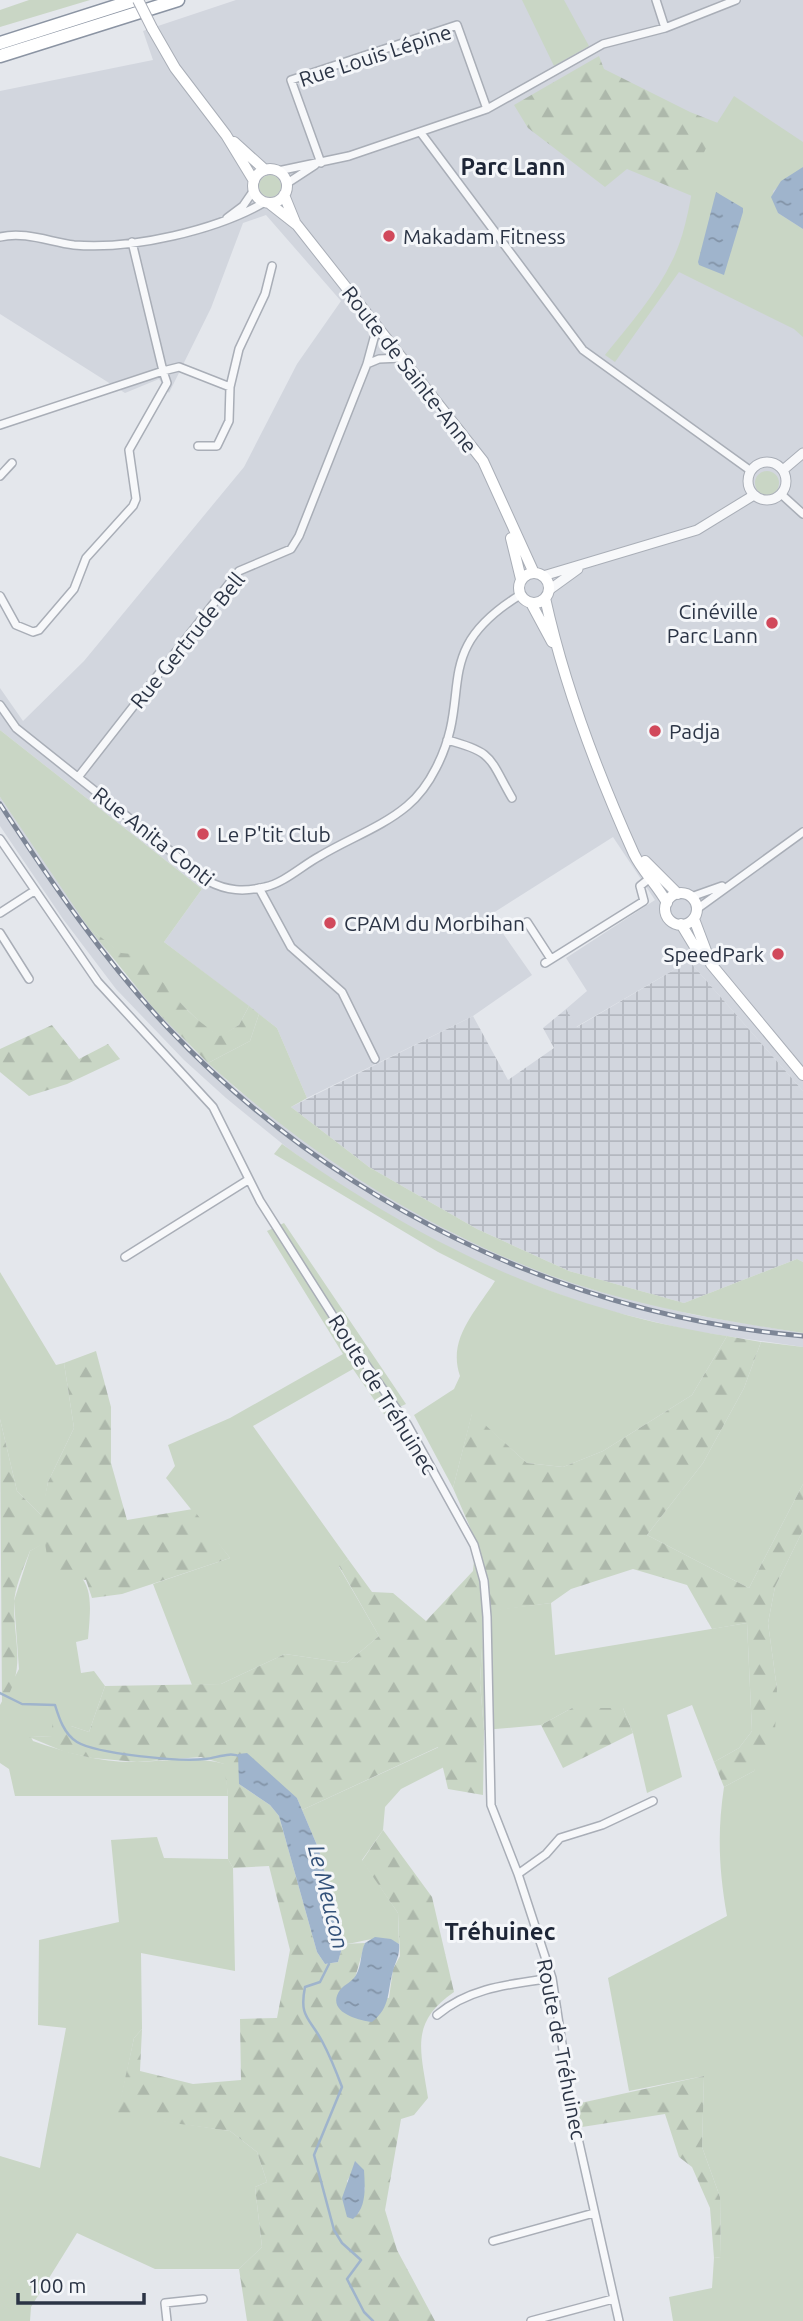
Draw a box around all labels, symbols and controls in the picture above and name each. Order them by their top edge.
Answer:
street label: Rue Louis Lépine [296,19,454,91]
district label: Parc Lann [461,154,565,179]
place label: Makadam Fitness [403,224,566,248]
marker: Makadam Fitness [381,228,397,244]
street label: Route de Sainte-Anne [338,281,482,457]
street label: Rue Gertrude Bell [125,567,249,713]
place label: Cinéville Parc Lann [667,599,758,647]
marker: Cinéville Parc Lann [764,615,780,631]
place label: Padja [669,719,720,743]
marker: Padja [647,723,663,739]
street label: Rue Anita Conti [89,781,219,891]
place label: Le P'tit Club [217,822,331,846]
marker: Le P'tit Club [195,826,211,842]
place label: CPAM du Morbihan [344,911,525,935]
marker: CPAM du Morbihan [322,915,338,931]
place label: SpeedPark [664,942,764,966]
marker: SpeedPark [770,946,786,962]
street label: Route de Tréhuinec [324,1310,442,1478]
water label: Le Meucon [304,1842,354,1952]
district label: Tréhuinec [445,1918,556,1945]
street label: Route de Tréhuinec [533,1957,591,2142]
scale bar [18,2262,144,2306]
text: 100 m [28,2273,86,2297]

